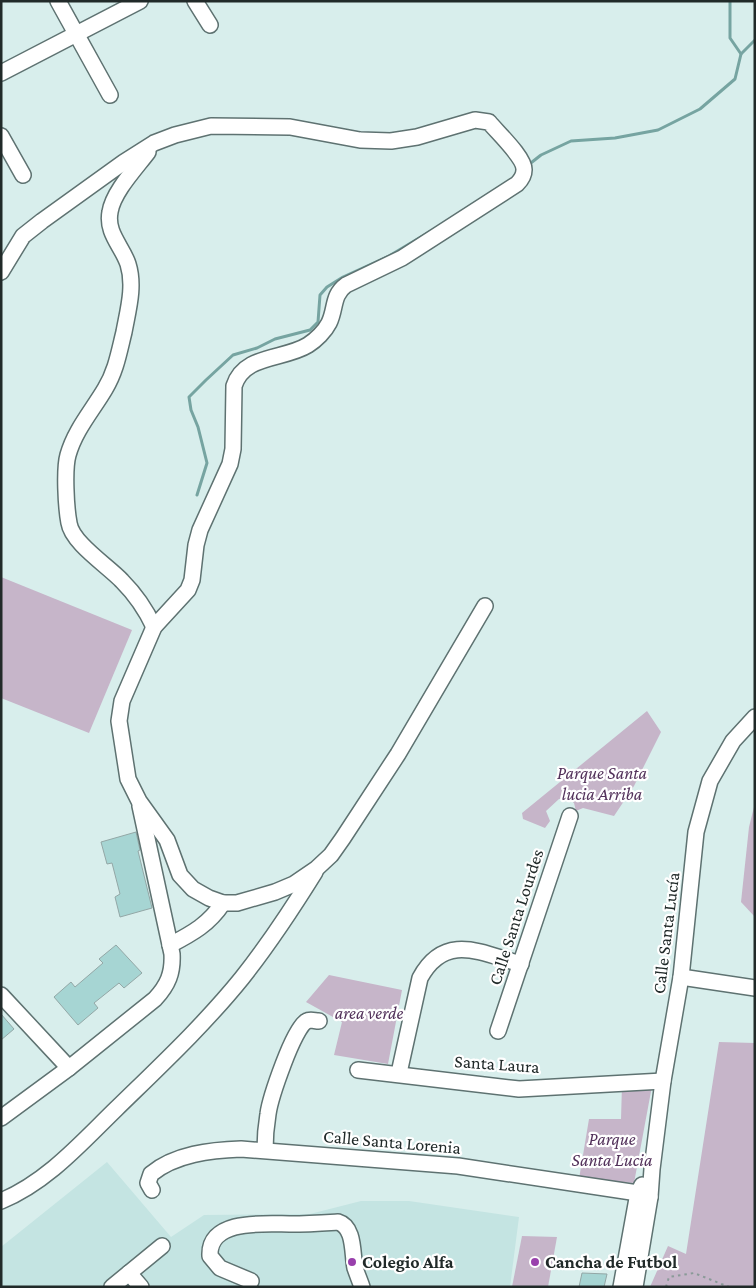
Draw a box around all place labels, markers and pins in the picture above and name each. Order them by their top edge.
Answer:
place label: Colegio Alfa [362,1252,454,1272]
place label: Cancha de Futbol [545,1252,677,1272]
marker: Colegio Alfa [346,1256,358,1268]
marker: Cancha de Futbol [529,1256,541,1268]

